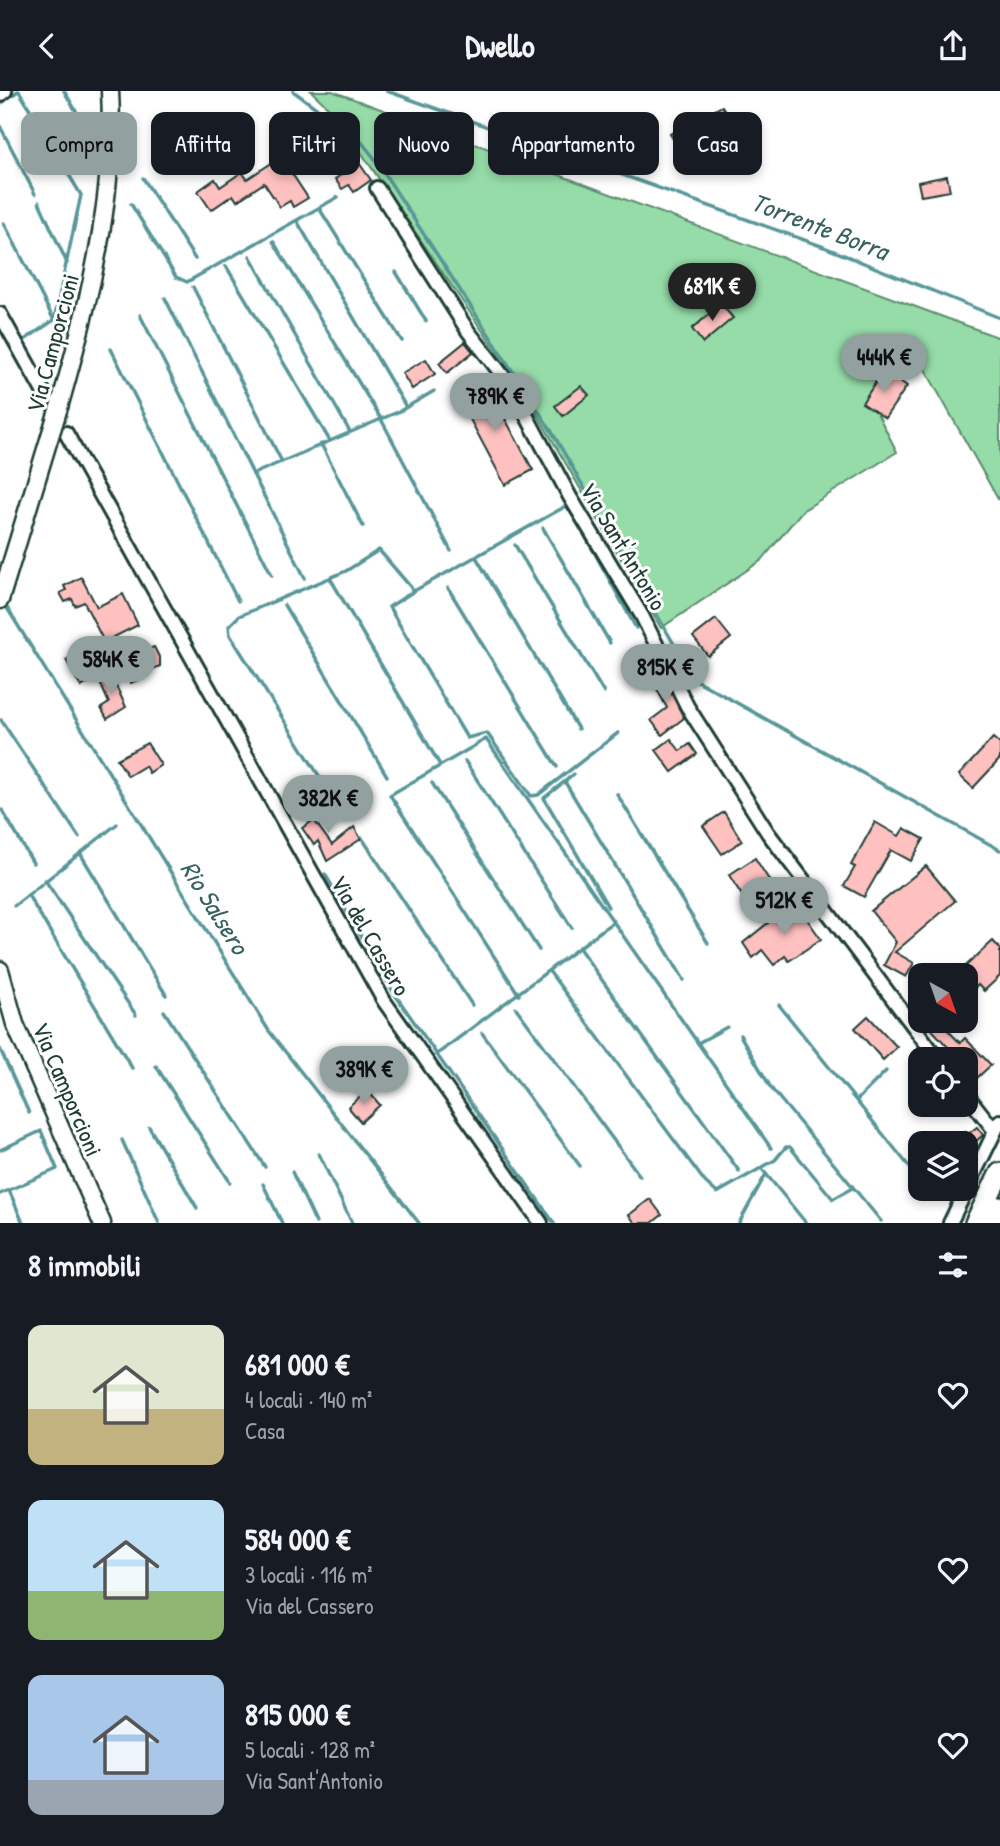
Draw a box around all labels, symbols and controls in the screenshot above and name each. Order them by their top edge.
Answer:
text: Dwello [465,24,535,67]
icon: back [28,27,66,65]
icon: share [934,27,972,65]
chip: Compra [21,112,137,175]
chip: Affitta [151,112,255,175]
chip: Filtri [269,112,360,175]
chip: Nuovo [374,112,474,175]
chip: Appartamento [488,112,659,175]
chip: Casa [673,112,762,175]
water label: Torrente Borra [747,184,896,269]
pin: 681K € [655,264,769,323]
street label: Via Camporcioni [18,270,86,416]
text: 681K € [684,270,740,301]
pin: 444K € [827,335,941,394]
text: 444K € [857,341,911,372]
pin: 789K € [438,373,552,433]
text: 789K € [466,380,524,411]
street label: Via Sant'Antonio [573,476,675,616]
pin: 584K € [54,637,168,696]
text: 584K € [83,643,139,674]
pin: 815K € [608,645,722,704]
text: 815K € [637,651,693,682]
pin: 382K € [271,775,385,835]
text: 382K € [298,782,358,813]
water label: Rio Salsero [173,854,259,962]
street label: Via del Cassero [324,869,419,1001]
pin: 512K € [727,877,841,937]
text: 512K € [755,884,813,915]
north arrow [908,963,978,1033]
map controls [908,963,978,1201]
street label: Via Camporcioni [25,1017,111,1161]
pin: 389K € [307,1047,421,1106]
button: locate [908,1047,978,1117]
text: 389K € [335,1053,393,1084]
button: layers [908,1131,978,1201]
text: 8 immobili [28,1245,141,1285]
icon: filters [934,1246,972,1284]
text: 681 000 € [245,1344,349,1384]
icon: home [84,1353,168,1437]
icon: heart [934,1376,972,1414]
text: 4 locali · 140 m² [245,1384,372,1415]
text: Casa [245,1415,285,1446]
text: 584 000 € [245,1519,350,1559]
icon: home [84,1528,168,1612]
icon: heart [934,1551,972,1589]
text: 3 locali · 116 m² [245,1559,372,1590]
text: Via del Cassero [245,1590,374,1621]
text: 815 000 € [245,1694,350,1734]
icon: home [84,1703,168,1787]
icon: heart [934,1726,972,1764]
text: 5 locali · 128 m² [245,1734,375,1765]
text: Via Sant'Antonio [245,1765,383,1796]

